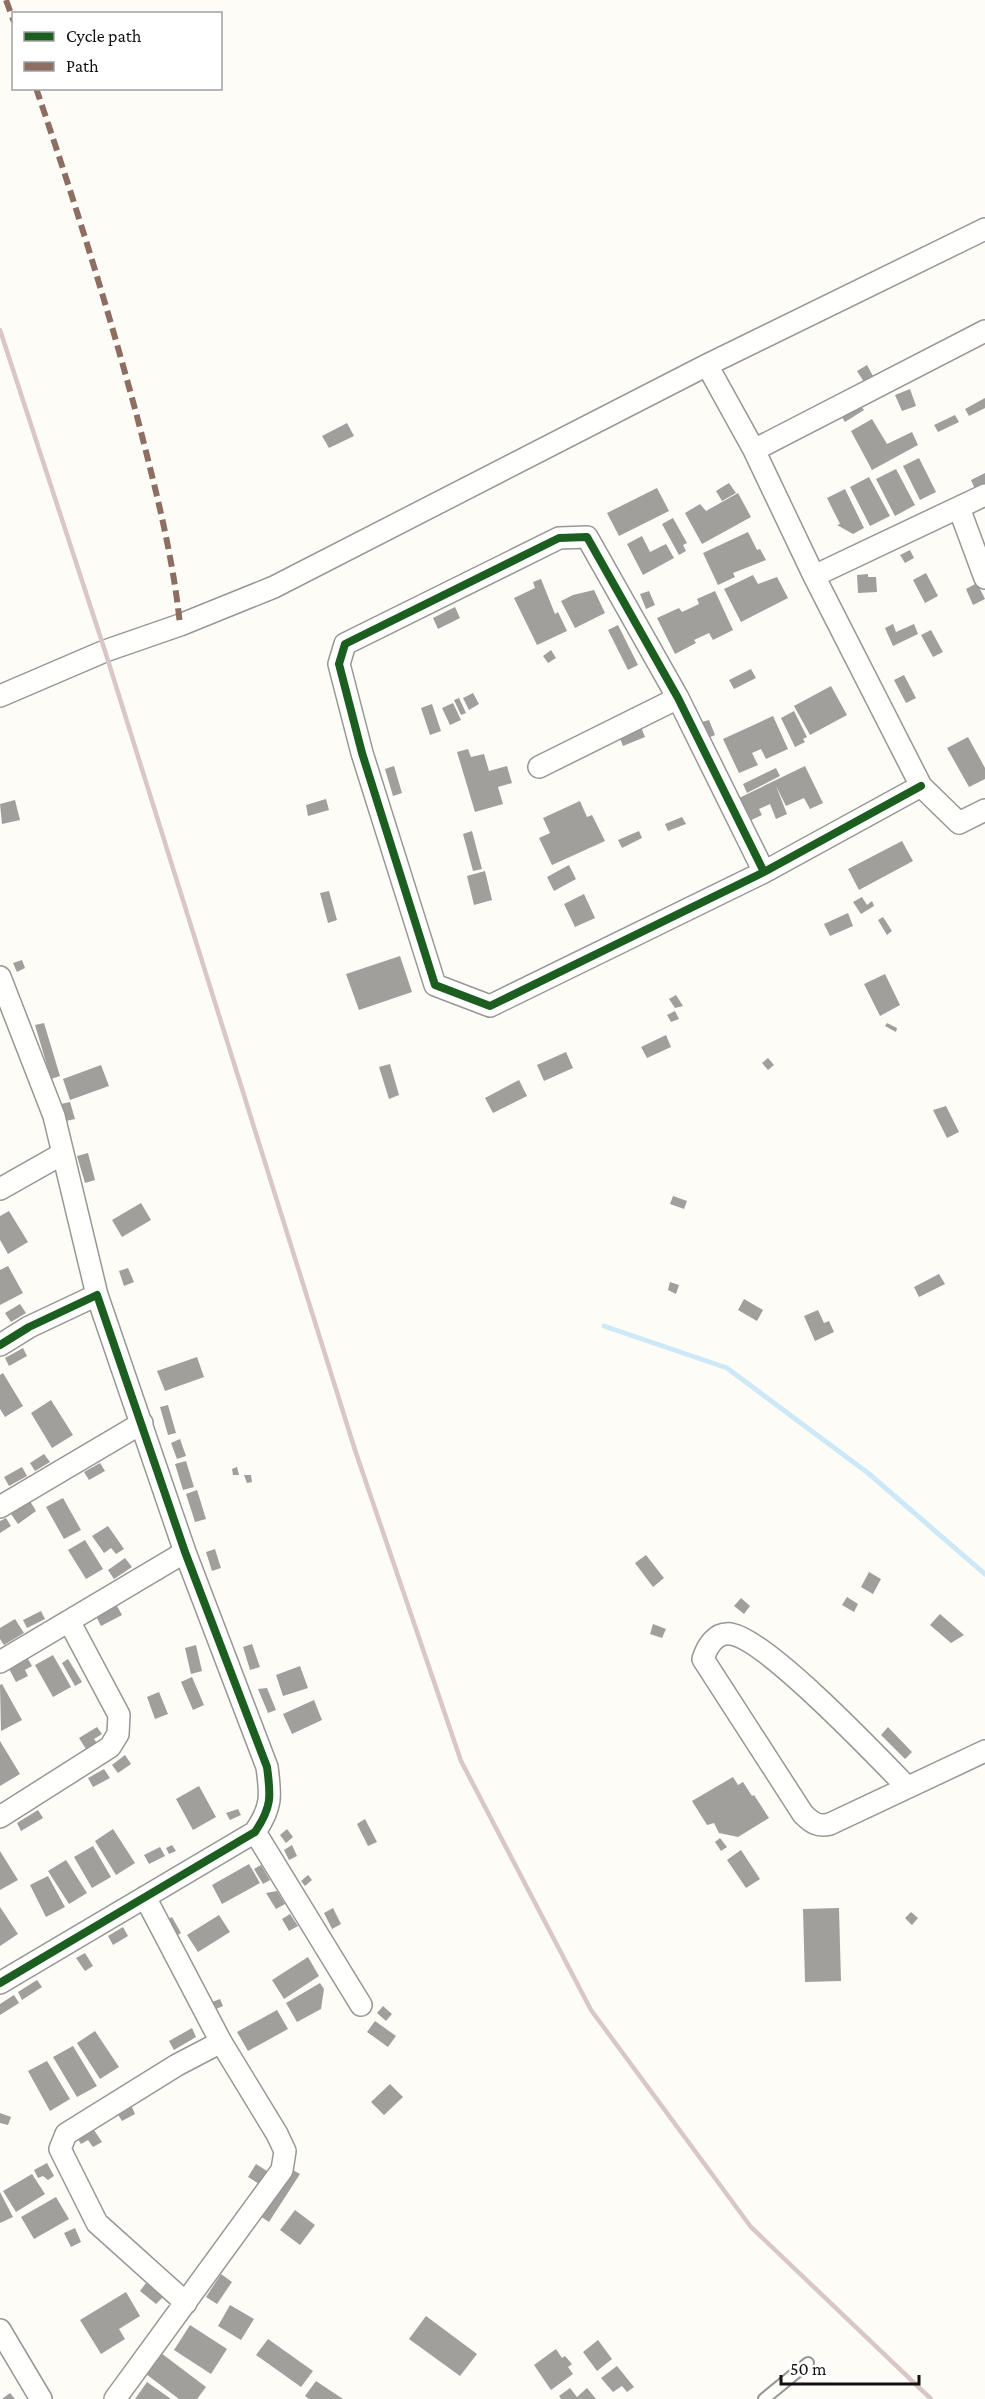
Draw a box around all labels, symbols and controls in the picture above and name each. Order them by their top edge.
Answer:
legend [12,12,222,90]
text: Cycle path [66,26,142,46]
text: Path [66,56,99,76]
scale bar [781,2348,919,2386]
text: 50 m [790,2359,827,2379]

